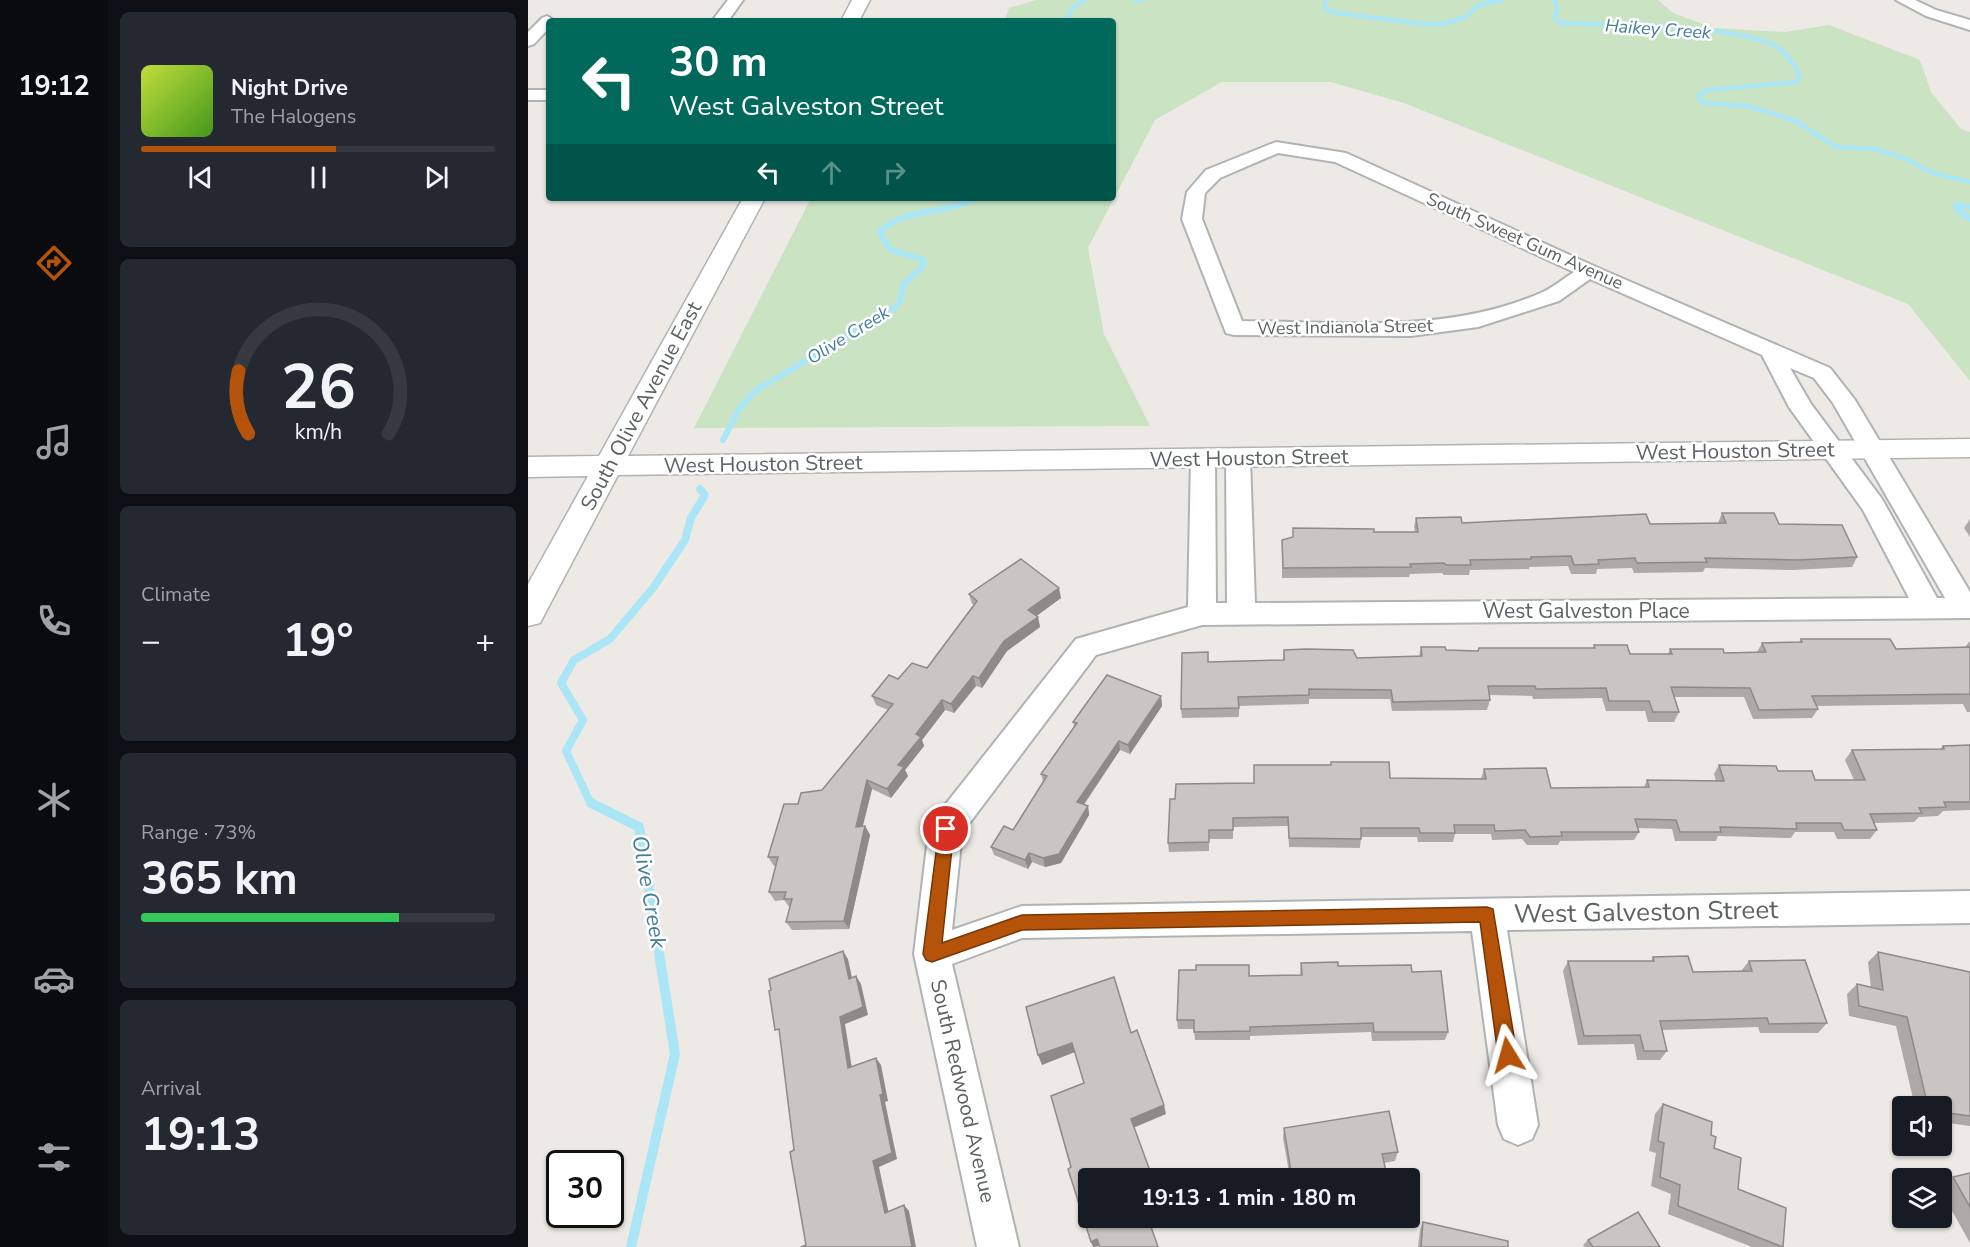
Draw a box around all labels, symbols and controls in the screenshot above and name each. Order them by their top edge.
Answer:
water label: Haikey Creek [1604,13,1713,45]
text: 30 m [669,34,768,91]
icon: left [570,42,648,120]
text: 19:12 [18,68,90,105]
text: Night Drive [231,73,348,103]
text: West Galveston Street [669,88,944,125]
text: The Halogens [231,103,356,130]
icon: left [752,156,785,189]
icon: ahead [815,156,848,189]
icon: right [878,156,911,189]
icon: previous [184,161,217,194]
icon: pause [302,161,335,194]
icon: next [420,161,453,194]
street label: South Sweet Gum Avenue [1423,187,1627,295]
icon: directions [33,242,75,284]
street label: South Olive Avenue East [574,296,708,515]
water label: Olive Creek [802,300,895,370]
street label: West Indianola Street [1257,313,1434,341]
text: 26 [281,345,355,430]
text: km/h [294,417,342,447]
icon: music [33,421,75,463]
street label: West Houston Street [1635,435,1835,467]
street label: West Houston Street [1149,442,1349,474]
street label: West Houston Street [663,448,863,480]
text: Climate [141,581,210,608]
street label: West Galveston Place [1482,597,1690,625]
icon: phone [33,600,75,642]
text: 19° [282,611,354,672]
text: − [141,619,161,664]
text: + [475,619,495,664]
icon: climate [33,779,75,821]
pin [920,803,971,854]
icon: arrive [929,812,962,845]
text: Range · 73% [141,819,256,846]
water label: Olive Creek [624,833,674,952]
text: 365 km [141,849,298,910]
street label: West Galveston Street [1514,892,1779,932]
icon: car [33,958,75,1000]
street label: South Redwood Avenue [924,977,1002,1205]
position arrow [1476,1023,1540,1087]
text: Arrival [141,1075,201,1102]
map controls [1892,1096,1952,1228]
button: sound [1892,1096,1952,1156]
text: 19:13 [141,1105,260,1166]
icon: filters [33,1136,75,1178]
speed limit sign: 30 [546,1150,624,1228]
button: layers [1892,1168,1952,1228]
text: 19:13 · 1 min · 180 m [1142,1183,1356,1213]

